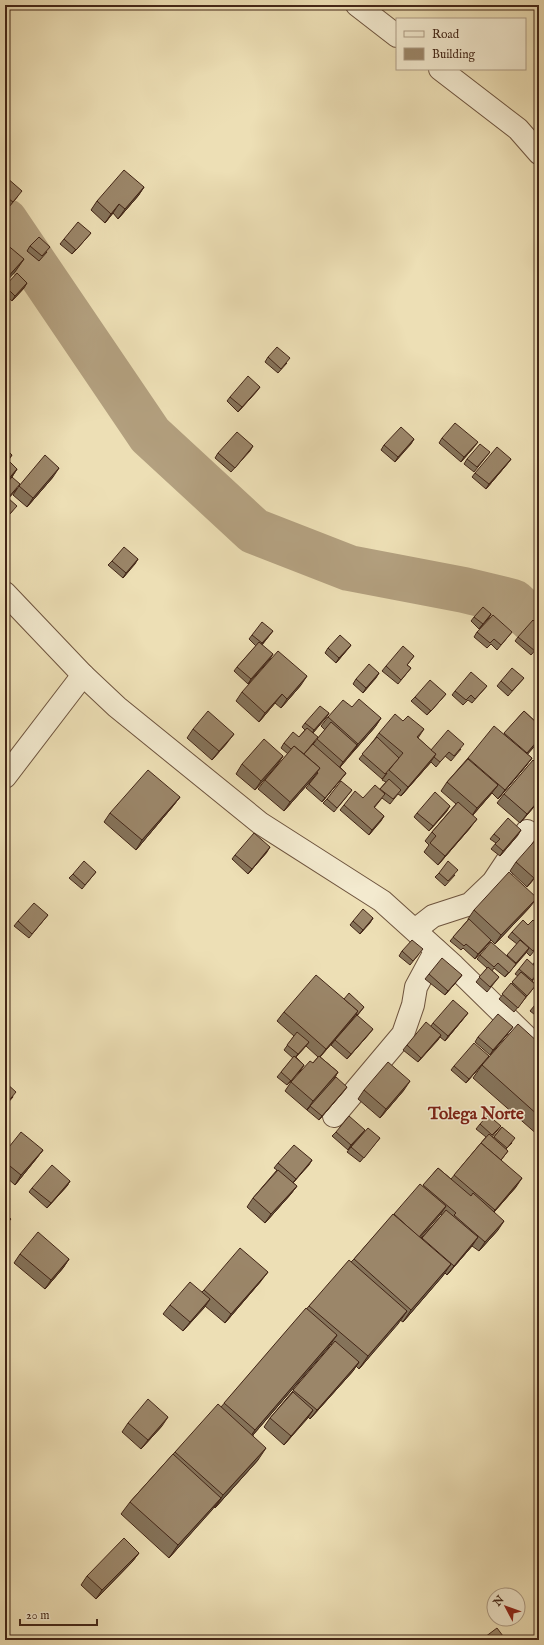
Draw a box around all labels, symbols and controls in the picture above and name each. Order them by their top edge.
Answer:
legend [396,18,526,70]
text: Road [432,27,460,42]
text: Building [432,47,476,62]
district label: Tolega Norte [427,1104,524,1125]
north arrow [486,1587,526,1627]
text: N [490,1593,508,1610]
scale bar [20,1601,97,1627]
text: 20 m [26,1608,49,1623]

